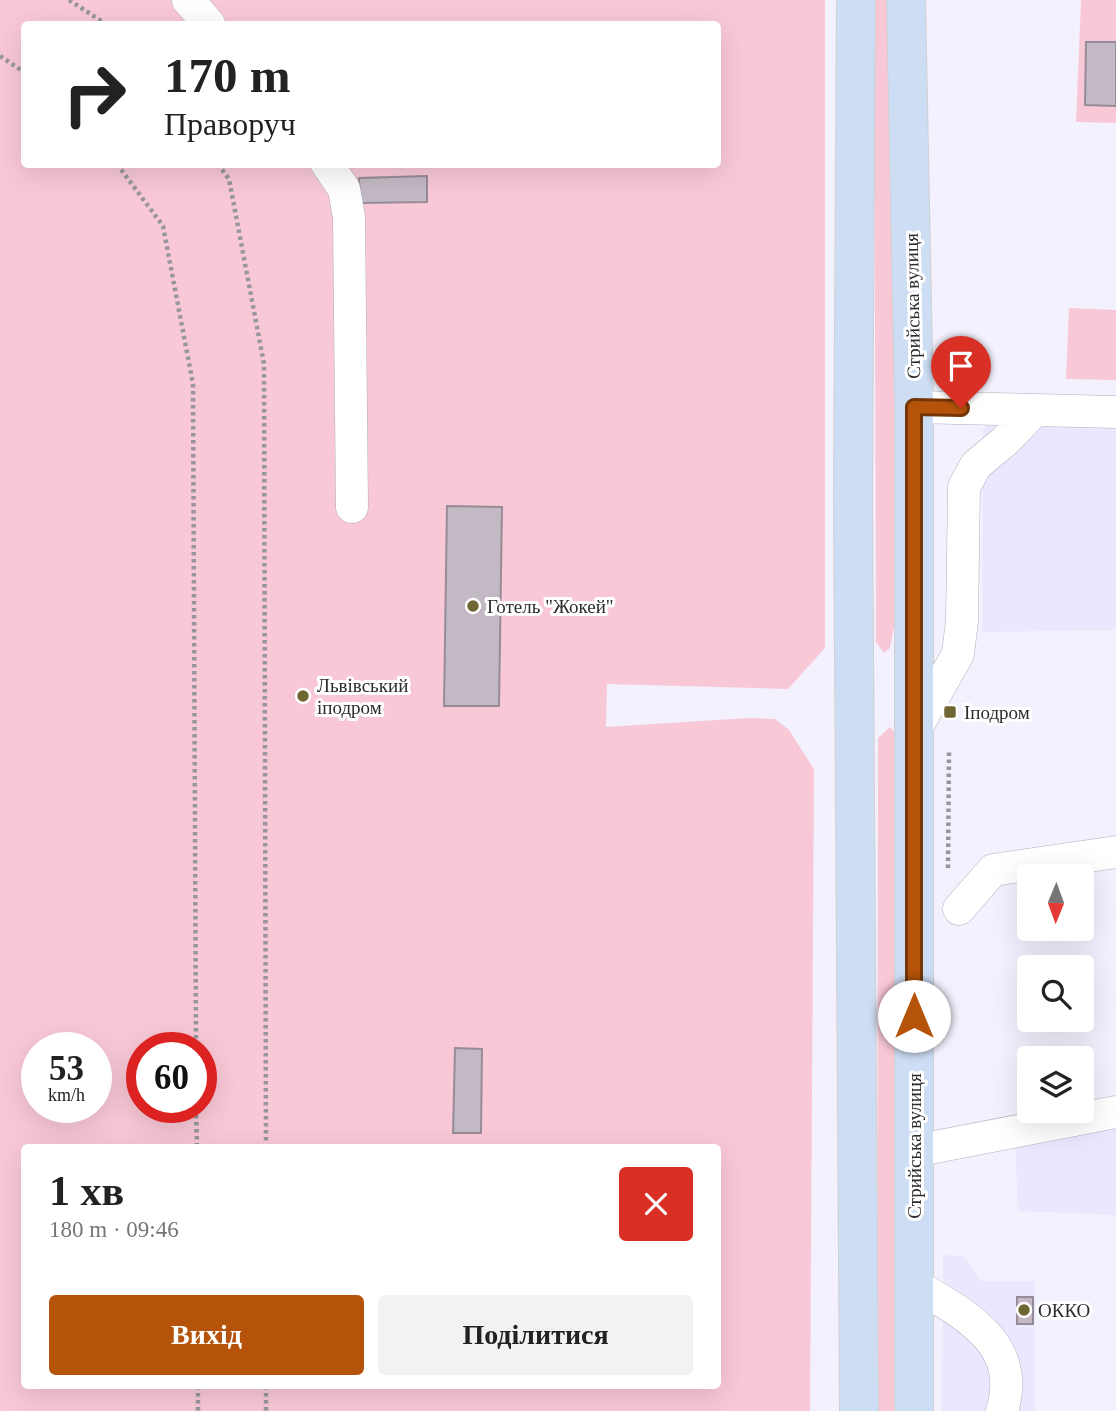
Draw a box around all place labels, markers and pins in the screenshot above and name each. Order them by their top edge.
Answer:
pin [931,336,991,408]
place label: Готель "Жокей" [487,596,614,617]
marker: Готель "Жокей" [465,598,481,614]
place label: Львівський іподром [317,675,408,718]
marker: Львівський іподром [295,688,311,704]
place label: Іподром [964,702,1030,723]
marker: Іподром [942,704,958,720]
place label: ОККО [1038,1300,1090,1321]
marker: ОККО [1016,1302,1032,1318]

